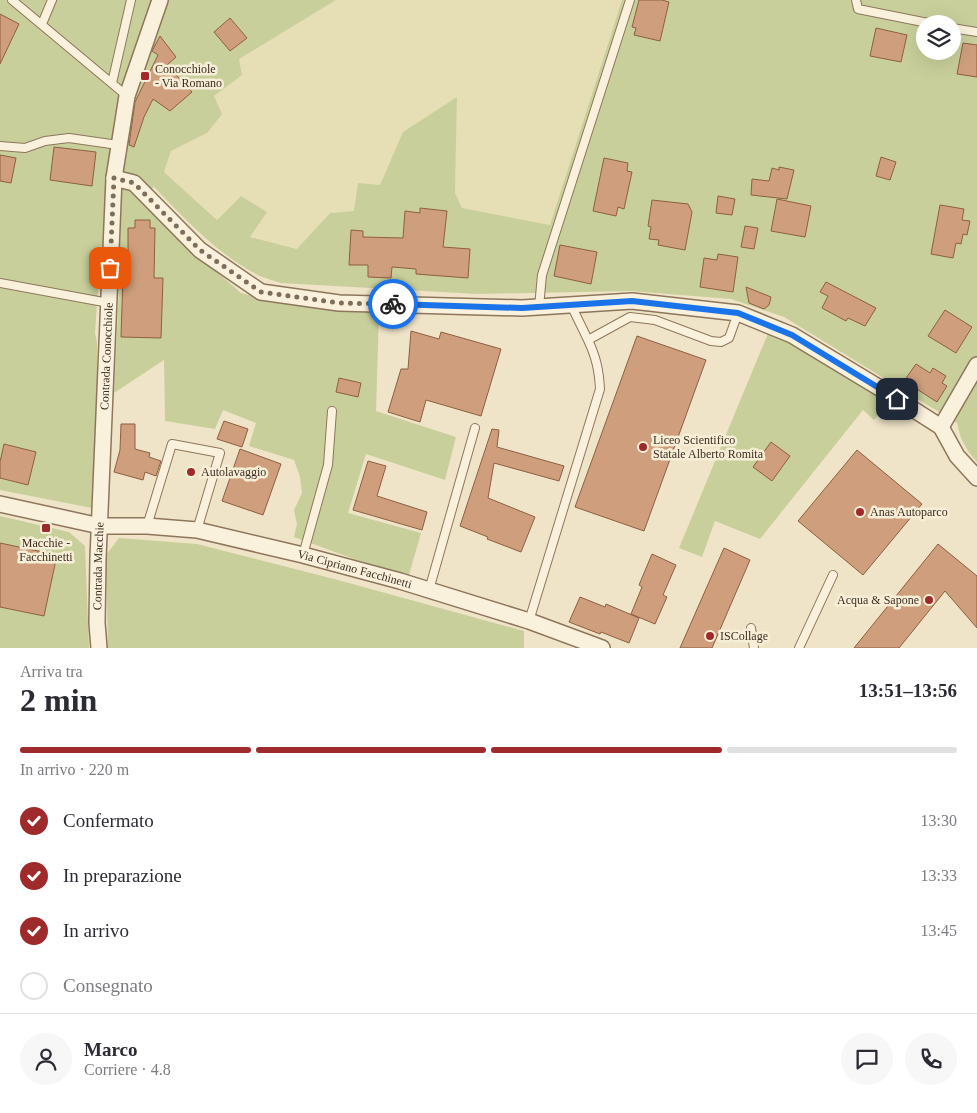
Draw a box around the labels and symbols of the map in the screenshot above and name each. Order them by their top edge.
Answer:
place label: Conocchiole - Via Romano [155,62,222,90]
marker: Conocchiole - Via Romano [139,70,151,82]
pin [89,247,131,289]
courier [368,279,418,329]
street label: Contrada Conocchiole [97,302,116,410]
pin [876,378,918,420]
place label: Liceo Scientifico Statale Alberto Romita [653,433,764,461]
marker: Liceo Scientifico Statale Alberto Romita [637,441,649,453]
place label: Autolavaggio [201,465,266,479]
marker: Autolavaggio [185,466,197,478]
place label: Anas Autoparco [870,505,948,519]
marker: Anas Autoparco [854,506,866,518]
marker: Macchie - Facchinetti [40,522,52,534]
street label: Contrada Macchie [90,522,107,610]
place label: Macchie - Facchinetti [19,536,73,564]
street label: Via Cipriano Facchinetti [296,547,414,591]
place label: Acqua & Sapone [837,593,919,607]
marker: Acqua & Sapone [923,594,935,606]
place label: ISCollage [720,629,768,643]
marker: ISCollage [704,630,716,642]

